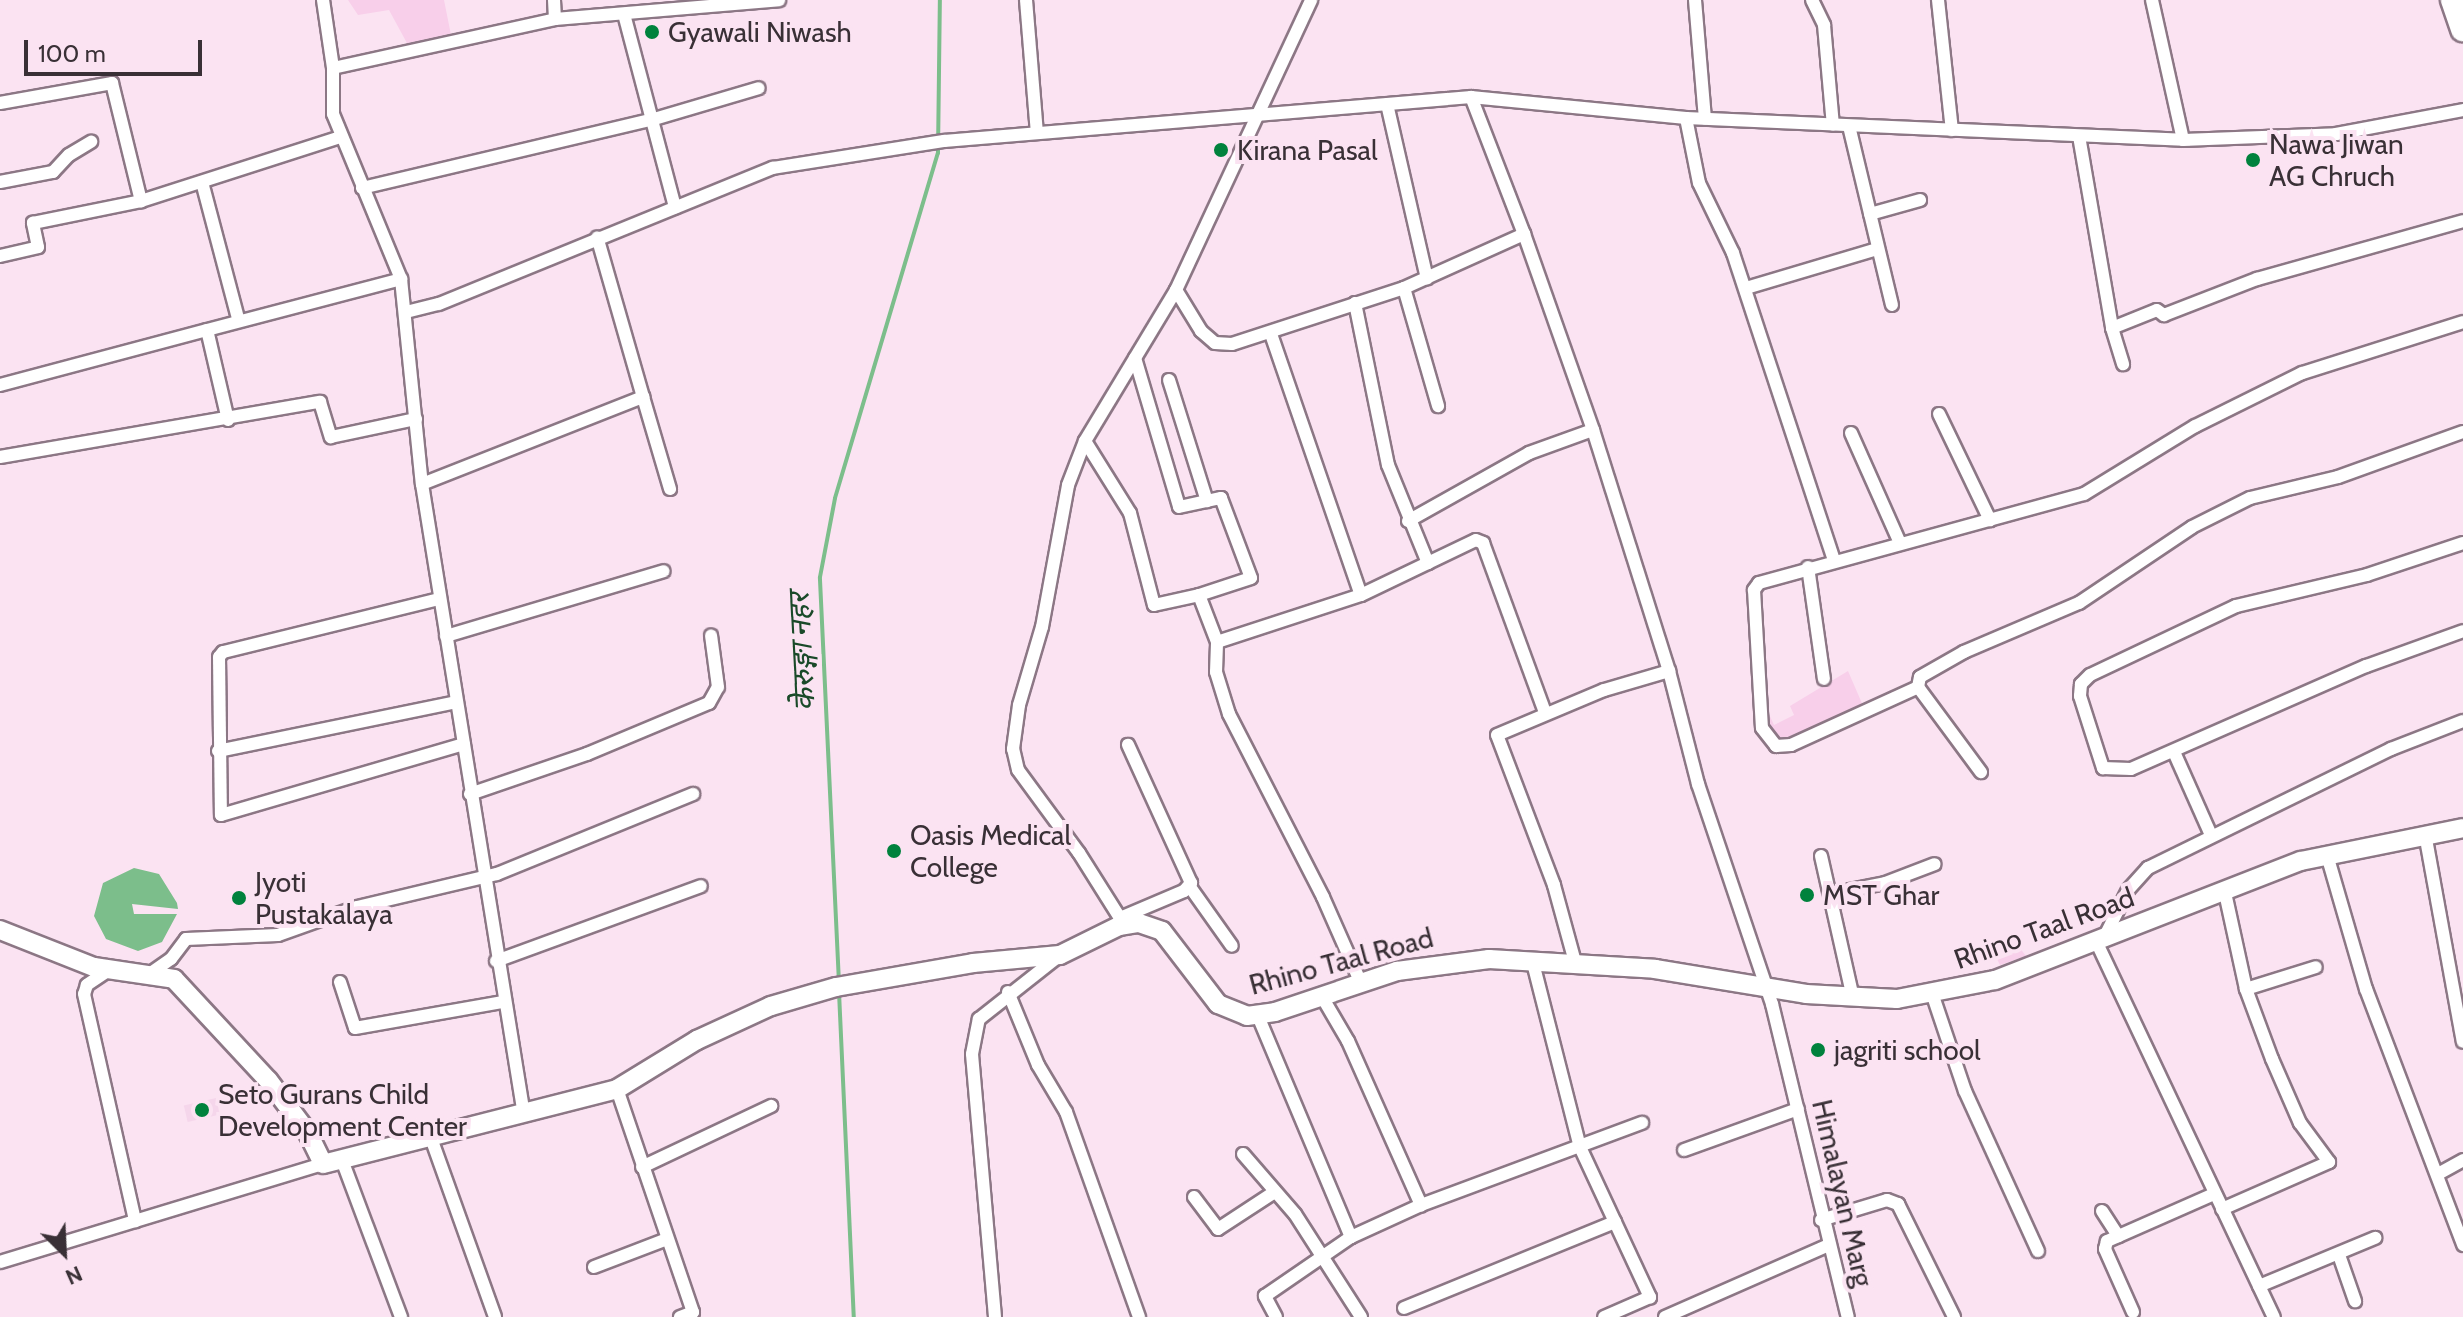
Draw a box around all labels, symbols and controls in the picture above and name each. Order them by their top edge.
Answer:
place label: Gyawali Niwash [668,15,852,49]
marker: Gyawali Niwash [643,23,661,41]
scale bar [28,24,206,74]
text: 100 m [38,39,106,68]
place label: Nawa Jiwan AG Chruch [2269,127,2404,193]
place label: Kirana Pasal [1237,133,1378,167]
marker: Kirana Pasal [1212,141,1230,159]
marker: Nawa Jiwan AG Chruch [2244,151,2262,169]
water label: केेरुङ्गा नहर [781,592,823,712]
place label: Oasis Medical College [910,818,1071,884]
marker: Oasis Medical College [885,842,903,860]
place label: Jyoti Pustakalaya [255,865,393,931]
place label: MST Ghar [1823,878,1939,912]
street label: Rhino Taal Road [1949,880,2139,976]
marker: MST Ghar [1798,886,1816,904]
marker: Jyoti Pustakalaya [230,889,248,907]
street label: Rhino Taal Road [1245,920,1437,1002]
place label: jagriti school [1834,1033,1981,1067]
marker: jagriti school [1809,1041,1827,1059]
place label: Seto Gurans Child Development Center [218,1077,467,1143]
street label: Himalayan Marg [1805,1096,1881,1290]
marker: Seto Gurans Child Development Center [193,1101,211,1119]
north arrow [24,1213,104,1293]
text: N [61,1260,87,1291]

